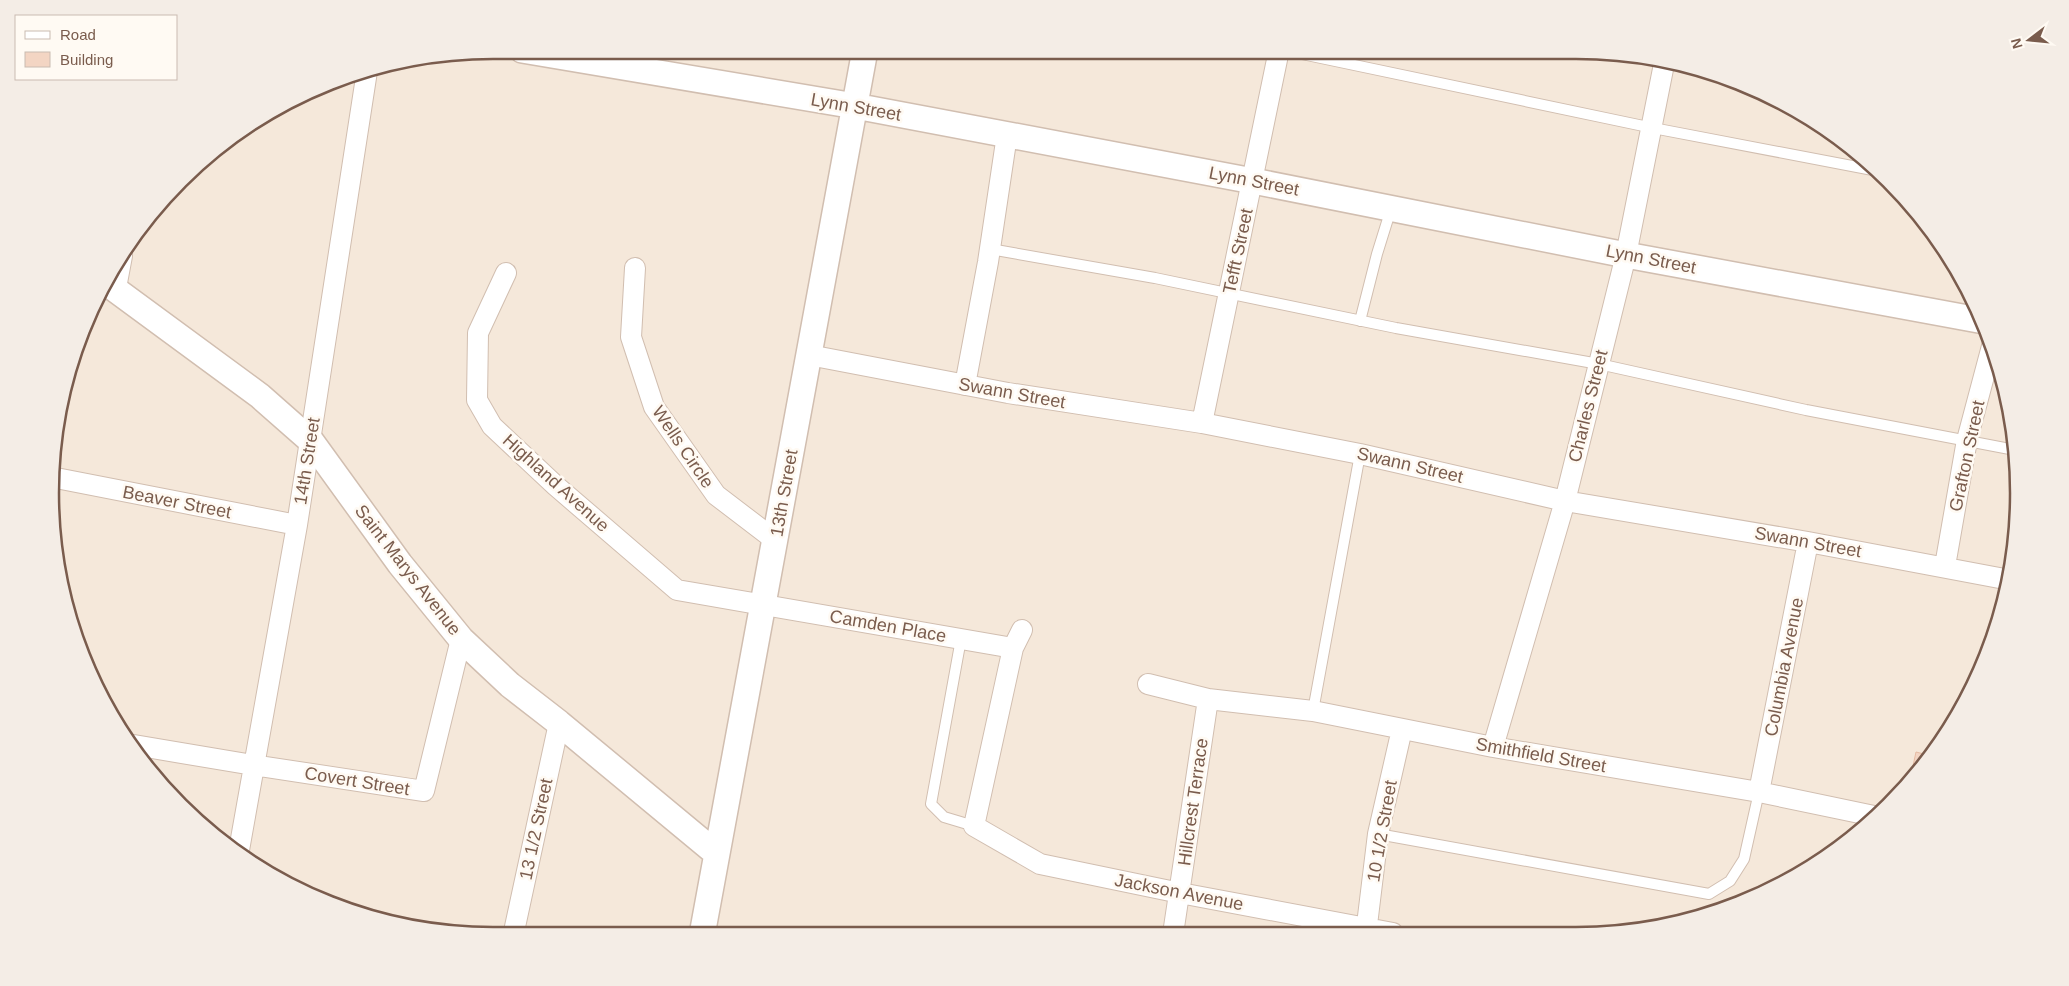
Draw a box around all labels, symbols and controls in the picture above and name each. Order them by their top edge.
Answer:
legend [15,15,178,80]
north arrow [2004,15,2054,65]
text: Road [60,26,96,43]
text: N [2007,37,2026,51]
text: Building [60,51,113,68]
street label: Lynn Street [809,89,903,125]
street label: Lynn Street [1207,162,1301,200]
street label: Tefft Street [1219,207,1257,295]
street label: Lynn Street [1604,240,1698,278]
street label: Charles Street [1564,348,1612,464]
street label: Swann Street [957,374,1067,412]
street label: Grafton Street [1945,399,1989,513]
street label: Wells Circle [648,402,718,492]
street label: 14th Street [290,416,324,506]
street label: Highland Avenue [499,430,613,536]
street label: Swann Street [1355,443,1465,487]
street label: 13th Street [767,448,801,538]
street label: Beaver Street [121,482,233,522]
street label: Saint Marys Avenue [351,501,465,639]
street label: Swann Street [1753,523,1863,561]
street label: Columbia Avenue [1761,596,1807,738]
street label: Camden Place [828,606,948,646]
street label: Smithfield Street [1474,734,1608,776]
street label: Hillcrest Terrace [1174,737,1212,867]
street label: Covert Street [303,763,411,799]
street label: 13 1/2 Street [516,777,556,881]
street label: 10 1/2 Street [1363,779,1401,883]
street label: Jackson Avenue [1113,870,1245,914]

